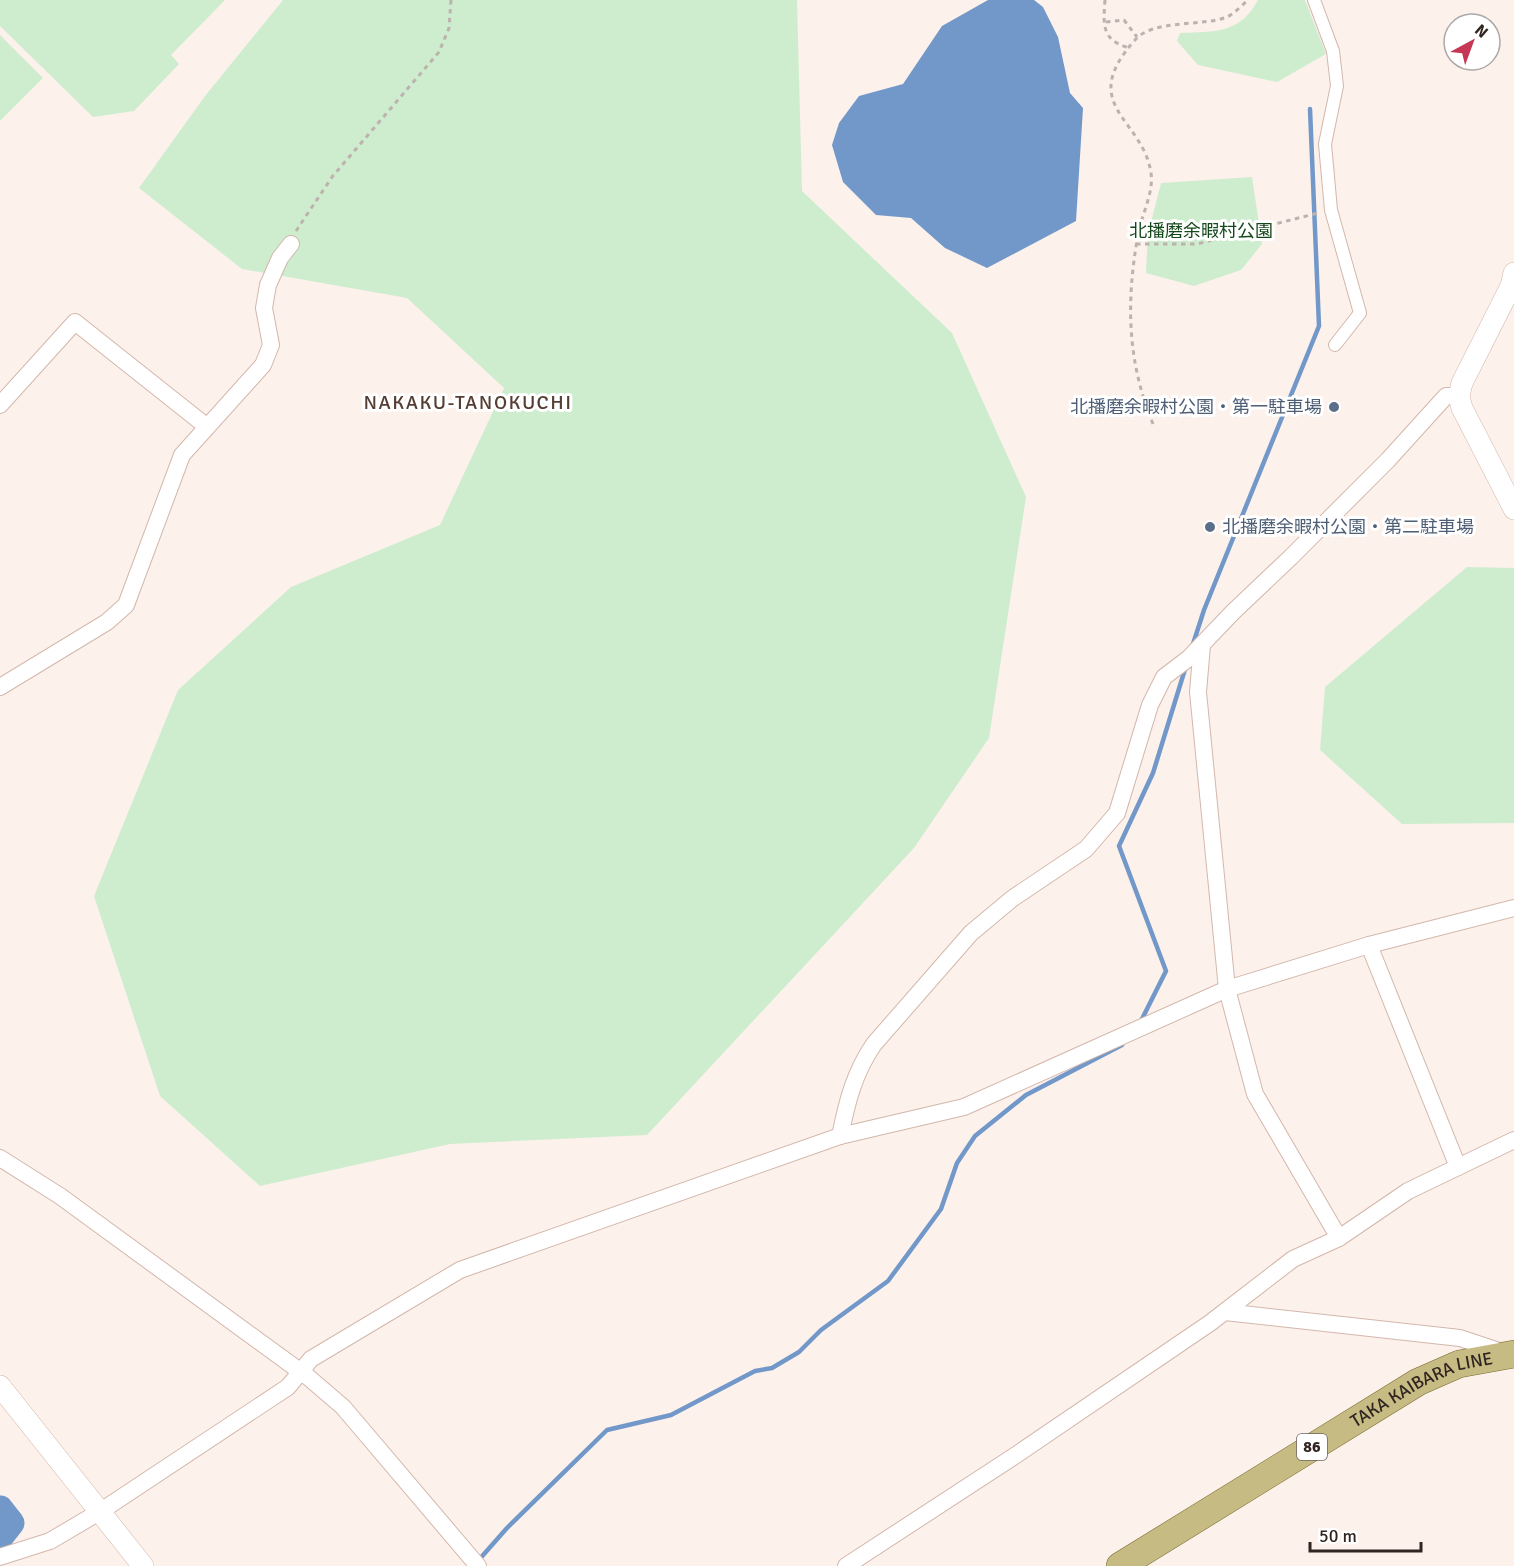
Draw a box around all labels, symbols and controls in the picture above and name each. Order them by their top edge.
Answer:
north arrow [1442,12,1502,72]
text: N [1470,20,1492,43]
park label: 北播磨余暇村公園 [1129,220,1273,242]
district label: NAKAKU-TANOKUCHI [363,390,573,415]
place label: 北播磨余暇村公園・第一駐車場 [1070,396,1322,418]
marker: 北播磨余暇村公園・第一駐車場 [1327,400,1341,414]
place label: 北播磨余暇村公園・第二駐車場 [1222,516,1474,538]
marker: 北播磨余暇村公園・第二駐車場 [1203,520,1217,534]
street label: TAKA KAIBARA LINE [1346,1347,1495,1432]
road number: 86 [1297,1434,1327,1460]
scale bar [1310,1515,1421,1553]
text: 50 m [1319,1525,1357,1547]

